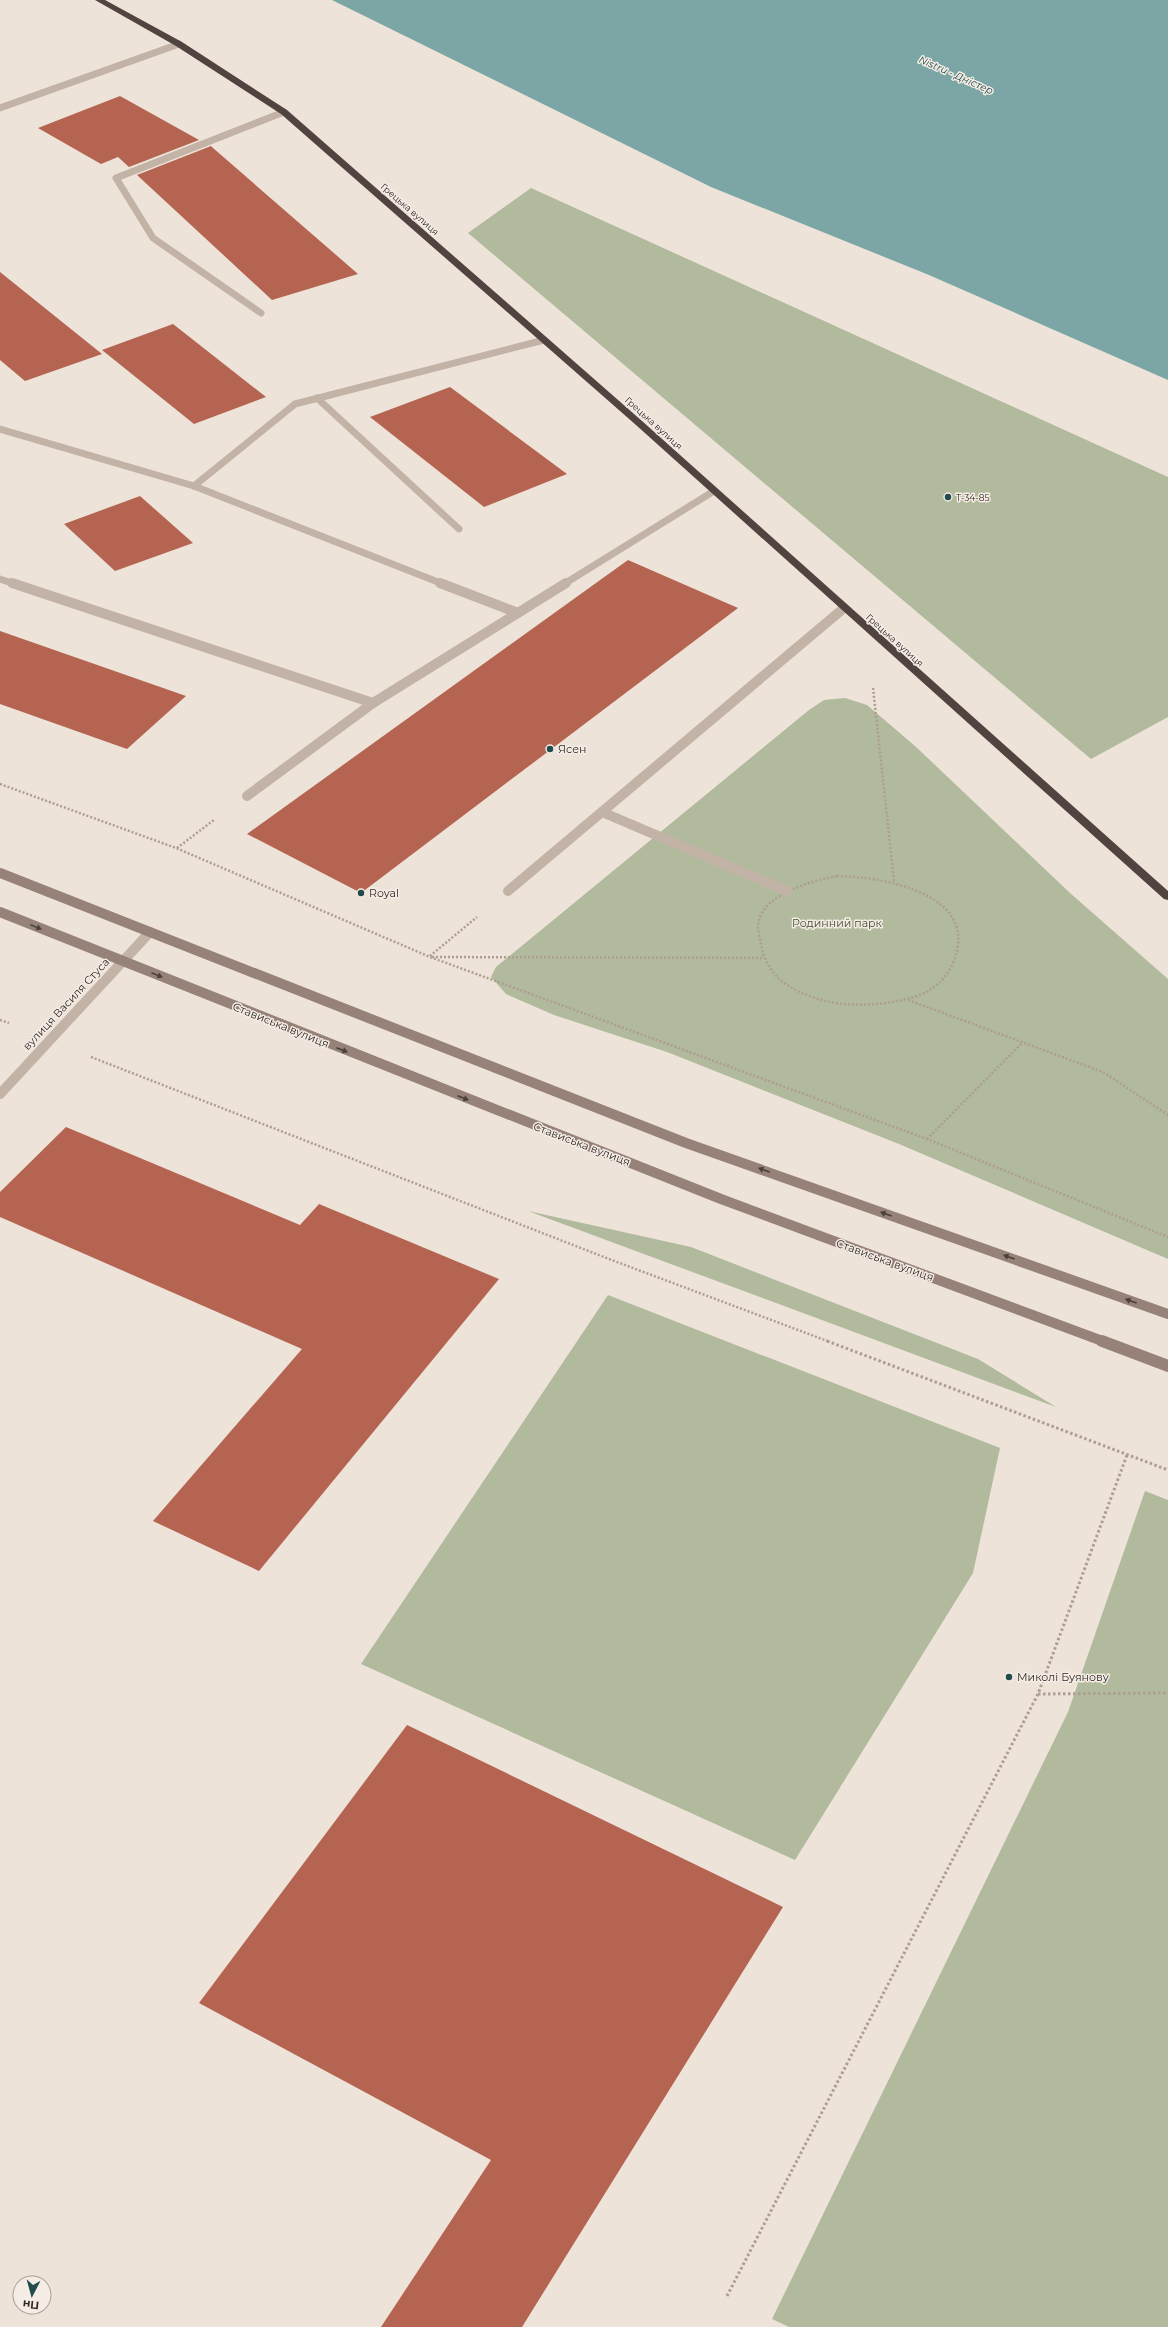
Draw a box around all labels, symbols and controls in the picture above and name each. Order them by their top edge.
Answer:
water label: Nistru - Дністер [917,53,995,97]
street label: Грецька вулиця [379,181,441,237]
street label: Грецька вулиця [623,394,685,452]
marker: Т-34-85 [943,492,953,502]
place label: Т-34-85 [956,492,990,503]
street label: Грецька вулиця [864,611,926,669]
place label: Ясен [558,742,586,756]
marker: Ясен [545,744,555,754]
place label: Royal [369,886,399,900]
marker: Royal [356,888,366,898]
park label: Родинний парк [792,916,883,930]
one-way arrow [31,924,43,930]
street label: вулиця Василя Стуса [20,955,112,1053]
one-way arrow [151,973,163,979]
street label: Стависька вулиця [231,999,331,1051]
one-way arrow [337,1048,349,1054]
one-way arrow [458,1095,470,1101]
street label: Стависька вулиця [531,1119,633,1169]
one-way arrow [757,1167,769,1173]
one-way arrow [880,1210,892,1216]
street label: Стависька вулиця [834,1236,936,1284]
one-way arrow [1002,1254,1014,1260]
one-way arrow [1125,1297,1137,1303]
place label: Миколі Буянову [1017,1670,1110,1684]
marker: Миколі Буянову [1004,1672,1014,1682]
north arrow [12,2275,52,2315]
text: Пн [22,2297,40,2313]

